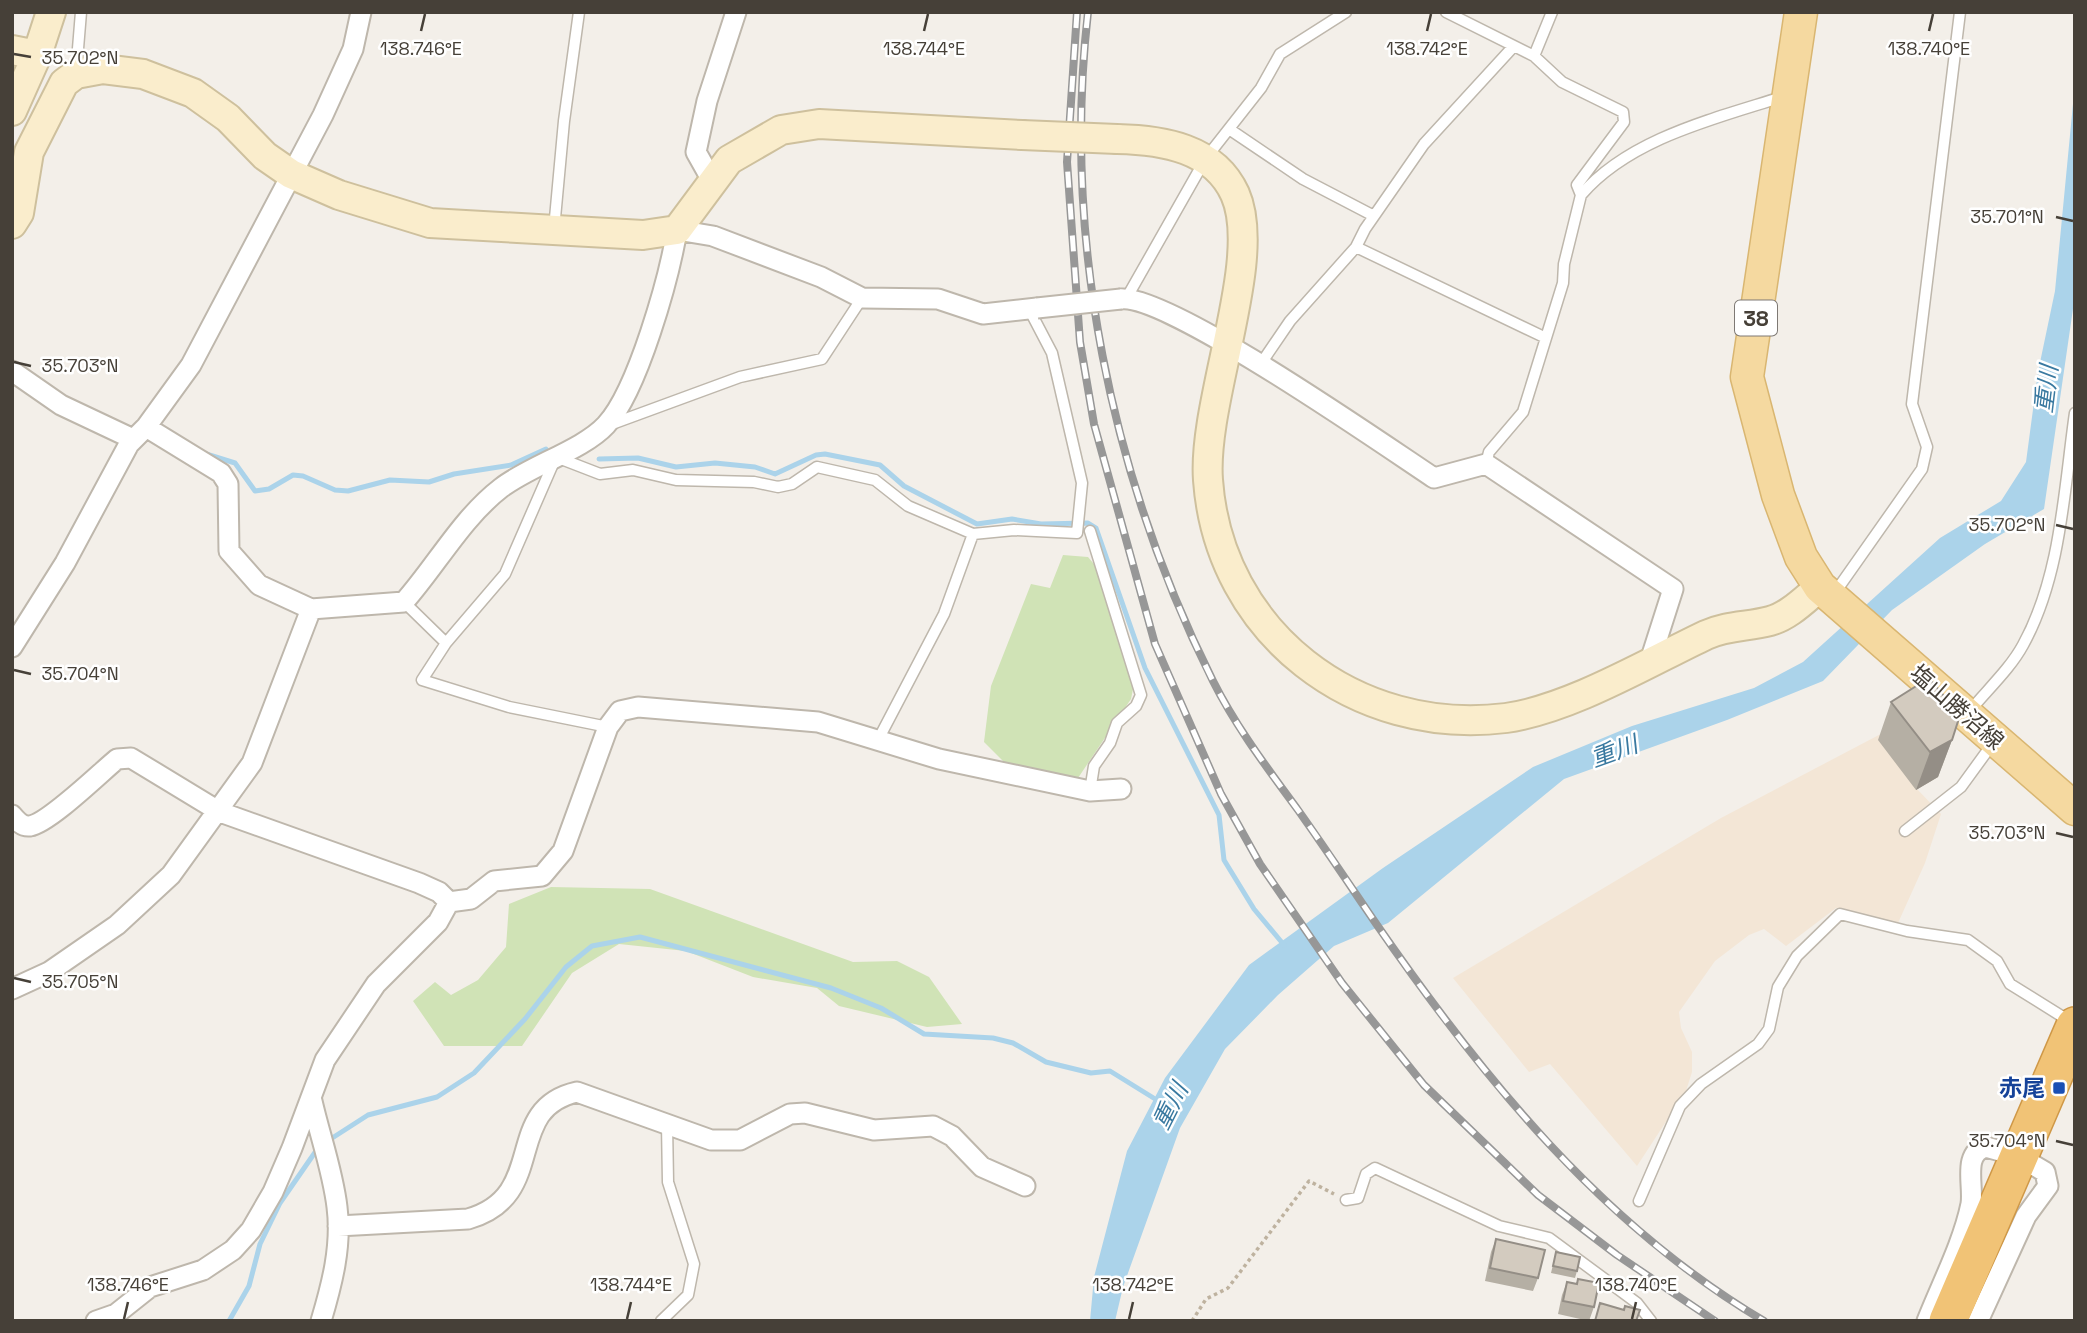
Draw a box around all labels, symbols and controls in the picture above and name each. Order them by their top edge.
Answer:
text: 138.746°E [380,37,462,60]
text: 138.744°E [883,37,965,60]
text: 138.742°E [1386,37,1468,60]
text: 138.740°E [1888,37,1970,60]
text: 35.702°N [42,46,118,69]
text: 35.701°N [1970,205,2044,228]
road number: 38 [1735,300,1777,336]
text: 35.703°N [42,354,118,377]
water label: 重川 [2028,360,2065,415]
text: 35.702°N [1969,513,2045,536]
street label: 塩山勝沼線 [1904,658,2010,756]
text: 35.704°N [41,662,119,685]
water label: 重川 [1586,727,1645,774]
text: 35.703°N [1969,821,2045,844]
text: 35.705°N [42,970,118,993]
place label: 赤尾 [1999,1073,2045,1103]
water label: 重川 [1145,1075,1196,1134]
marker: 赤尾 [2051,1080,2067,1096]
text: 35.704°N [1968,1129,2046,1152]
text: 138.746°E [87,1273,169,1296]
text: 138.744°E [590,1273,672,1296]
text: 138.742°E [1092,1273,1174,1296]
text: 138.740°E [1595,1273,1677,1296]

